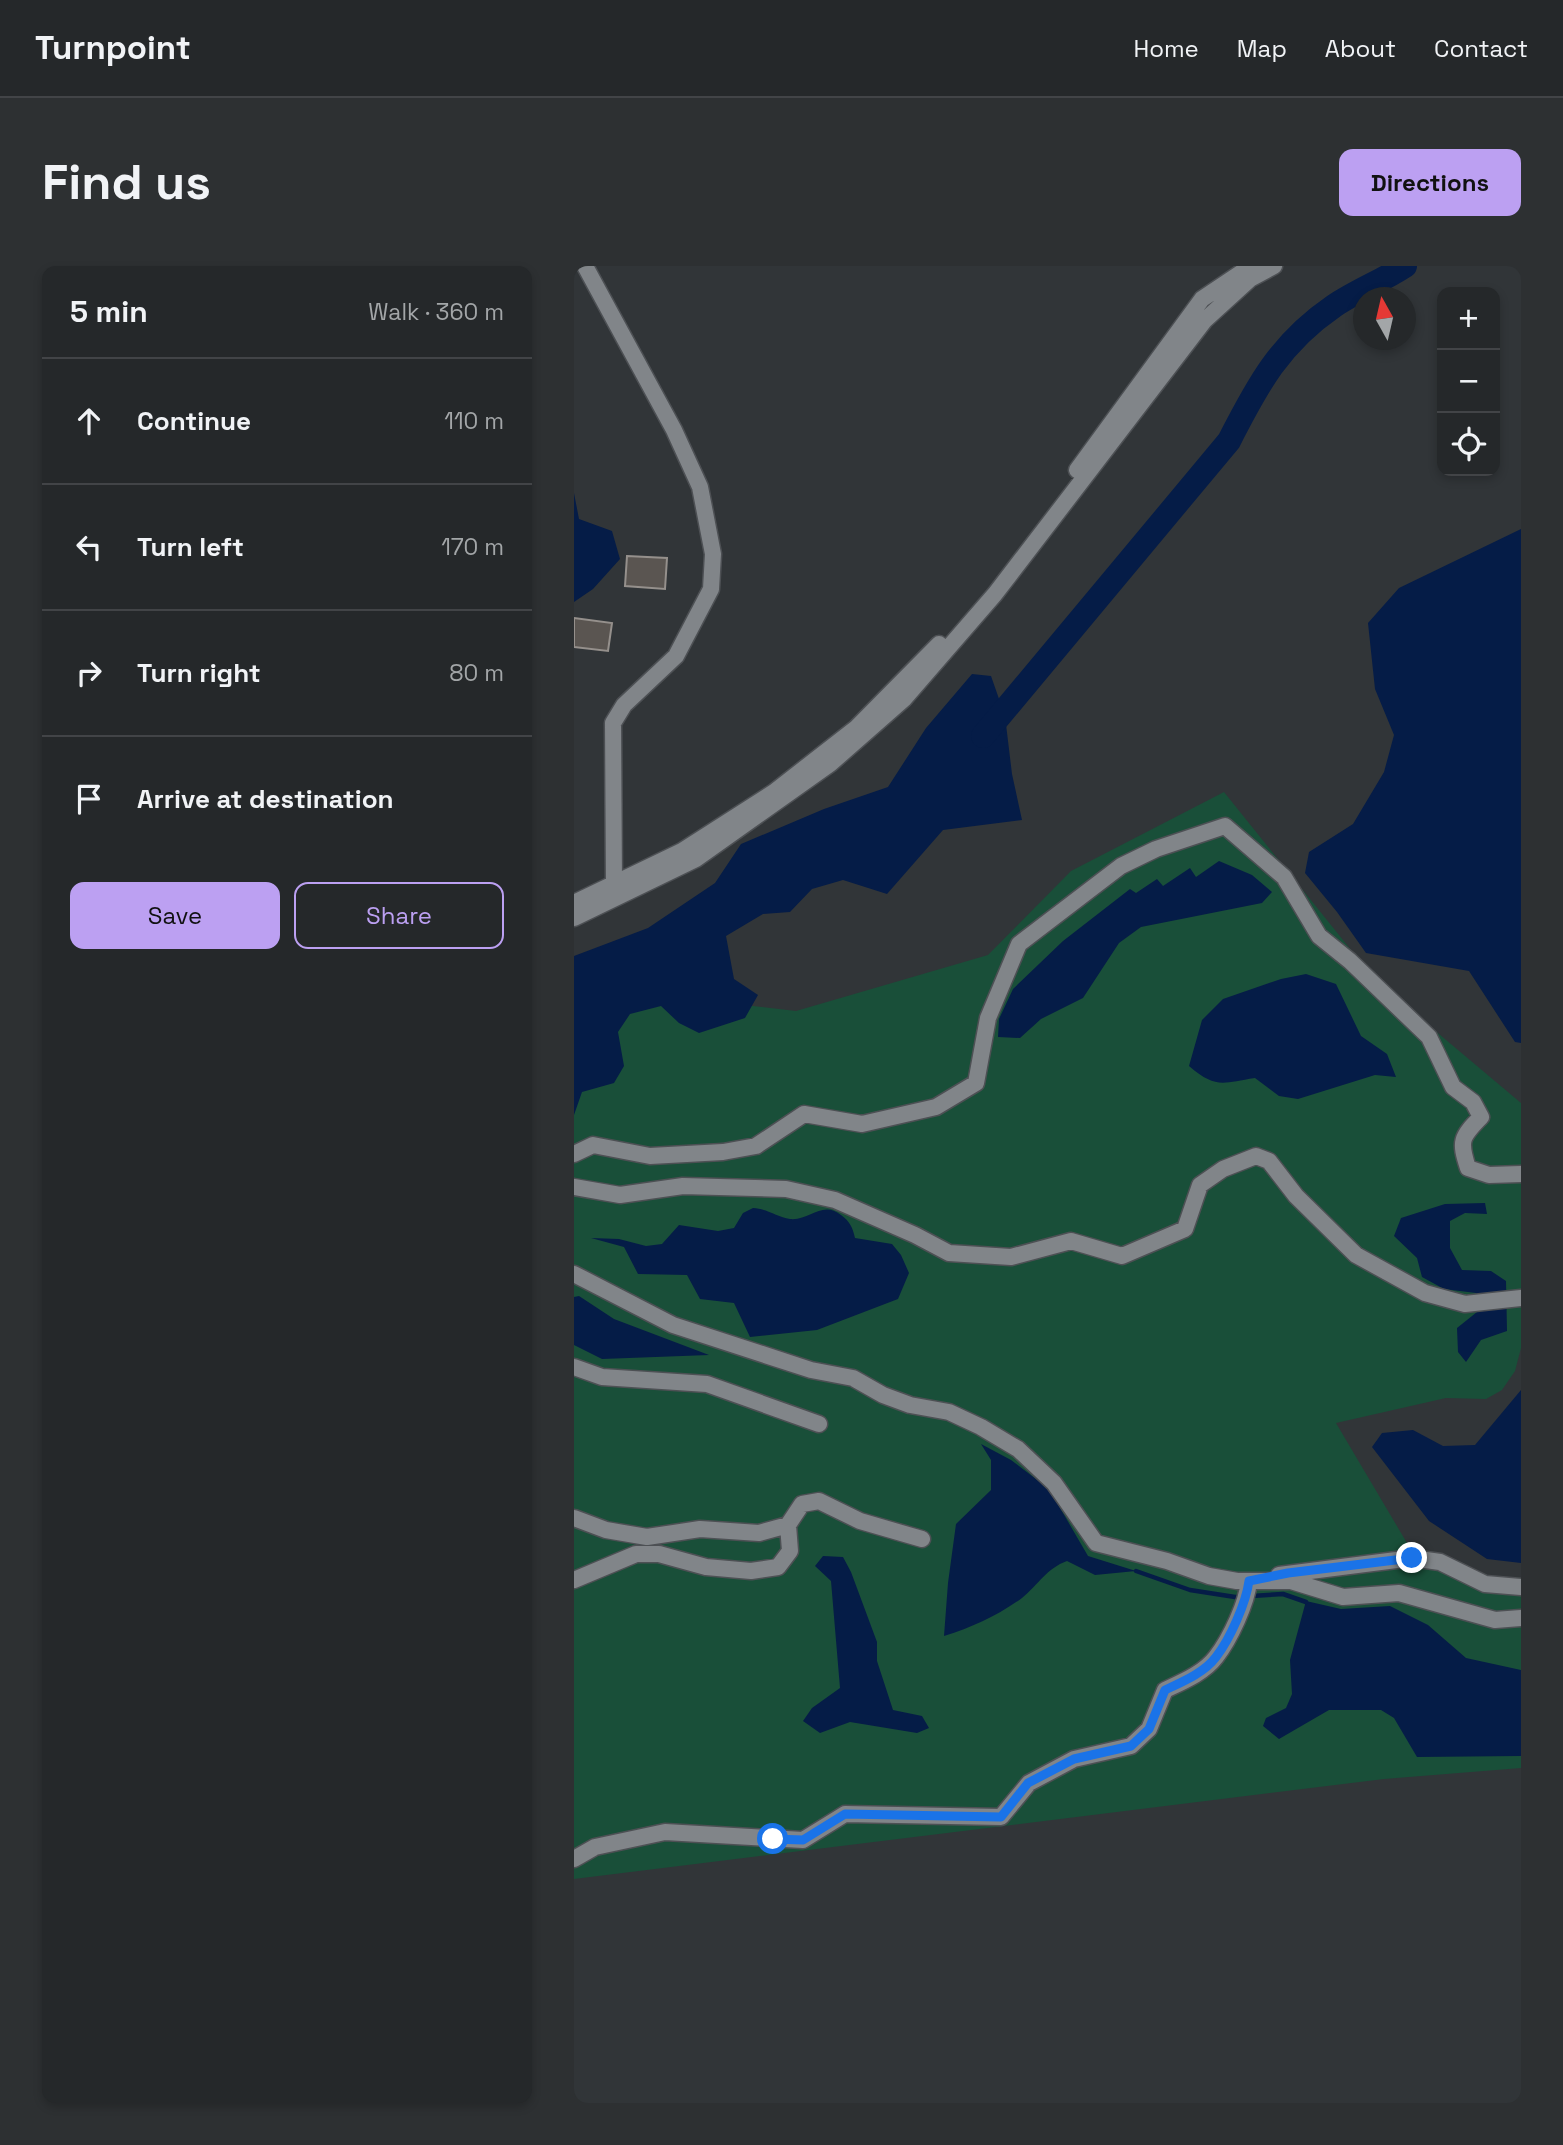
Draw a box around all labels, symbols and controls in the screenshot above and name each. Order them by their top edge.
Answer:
text: Turnpoint [35,27,191,69]
text: Home [1133,33,1199,64]
text: Map [1237,33,1287,64]
text: About [1325,33,1396,64]
text: Contact [1434,33,1528,64]
button: Directions [1339,149,1521,216]
text: Find us [42,151,211,213]
north arrow [1353,287,1416,350]
map controls [1437,287,1500,476]
button: + [1437,287,1500,350]
text: 5 min [70,292,148,331]
text: Walk · 360 m [368,297,504,327]
button: − [1437,350,1500,413]
icon: ahead [70,402,108,440]
text: Continue [137,404,251,438]
text: 110 m [444,406,504,436]
button: locate [1437,413,1500,476]
icon: left [70,528,108,566]
text: Turn left [137,530,244,564]
text: 170 m [441,532,504,562]
icon: right [70,654,108,692]
text: Turn right [137,656,261,690]
text: 80 m [449,658,504,688]
icon: arrive [70,780,108,818]
text: Arrive at destination [137,782,394,816]
button: Save [70,882,280,949]
button: Share [294,882,504,949]
route end [1396,1542,1427,1573]
route start [757,1823,788,1854]

